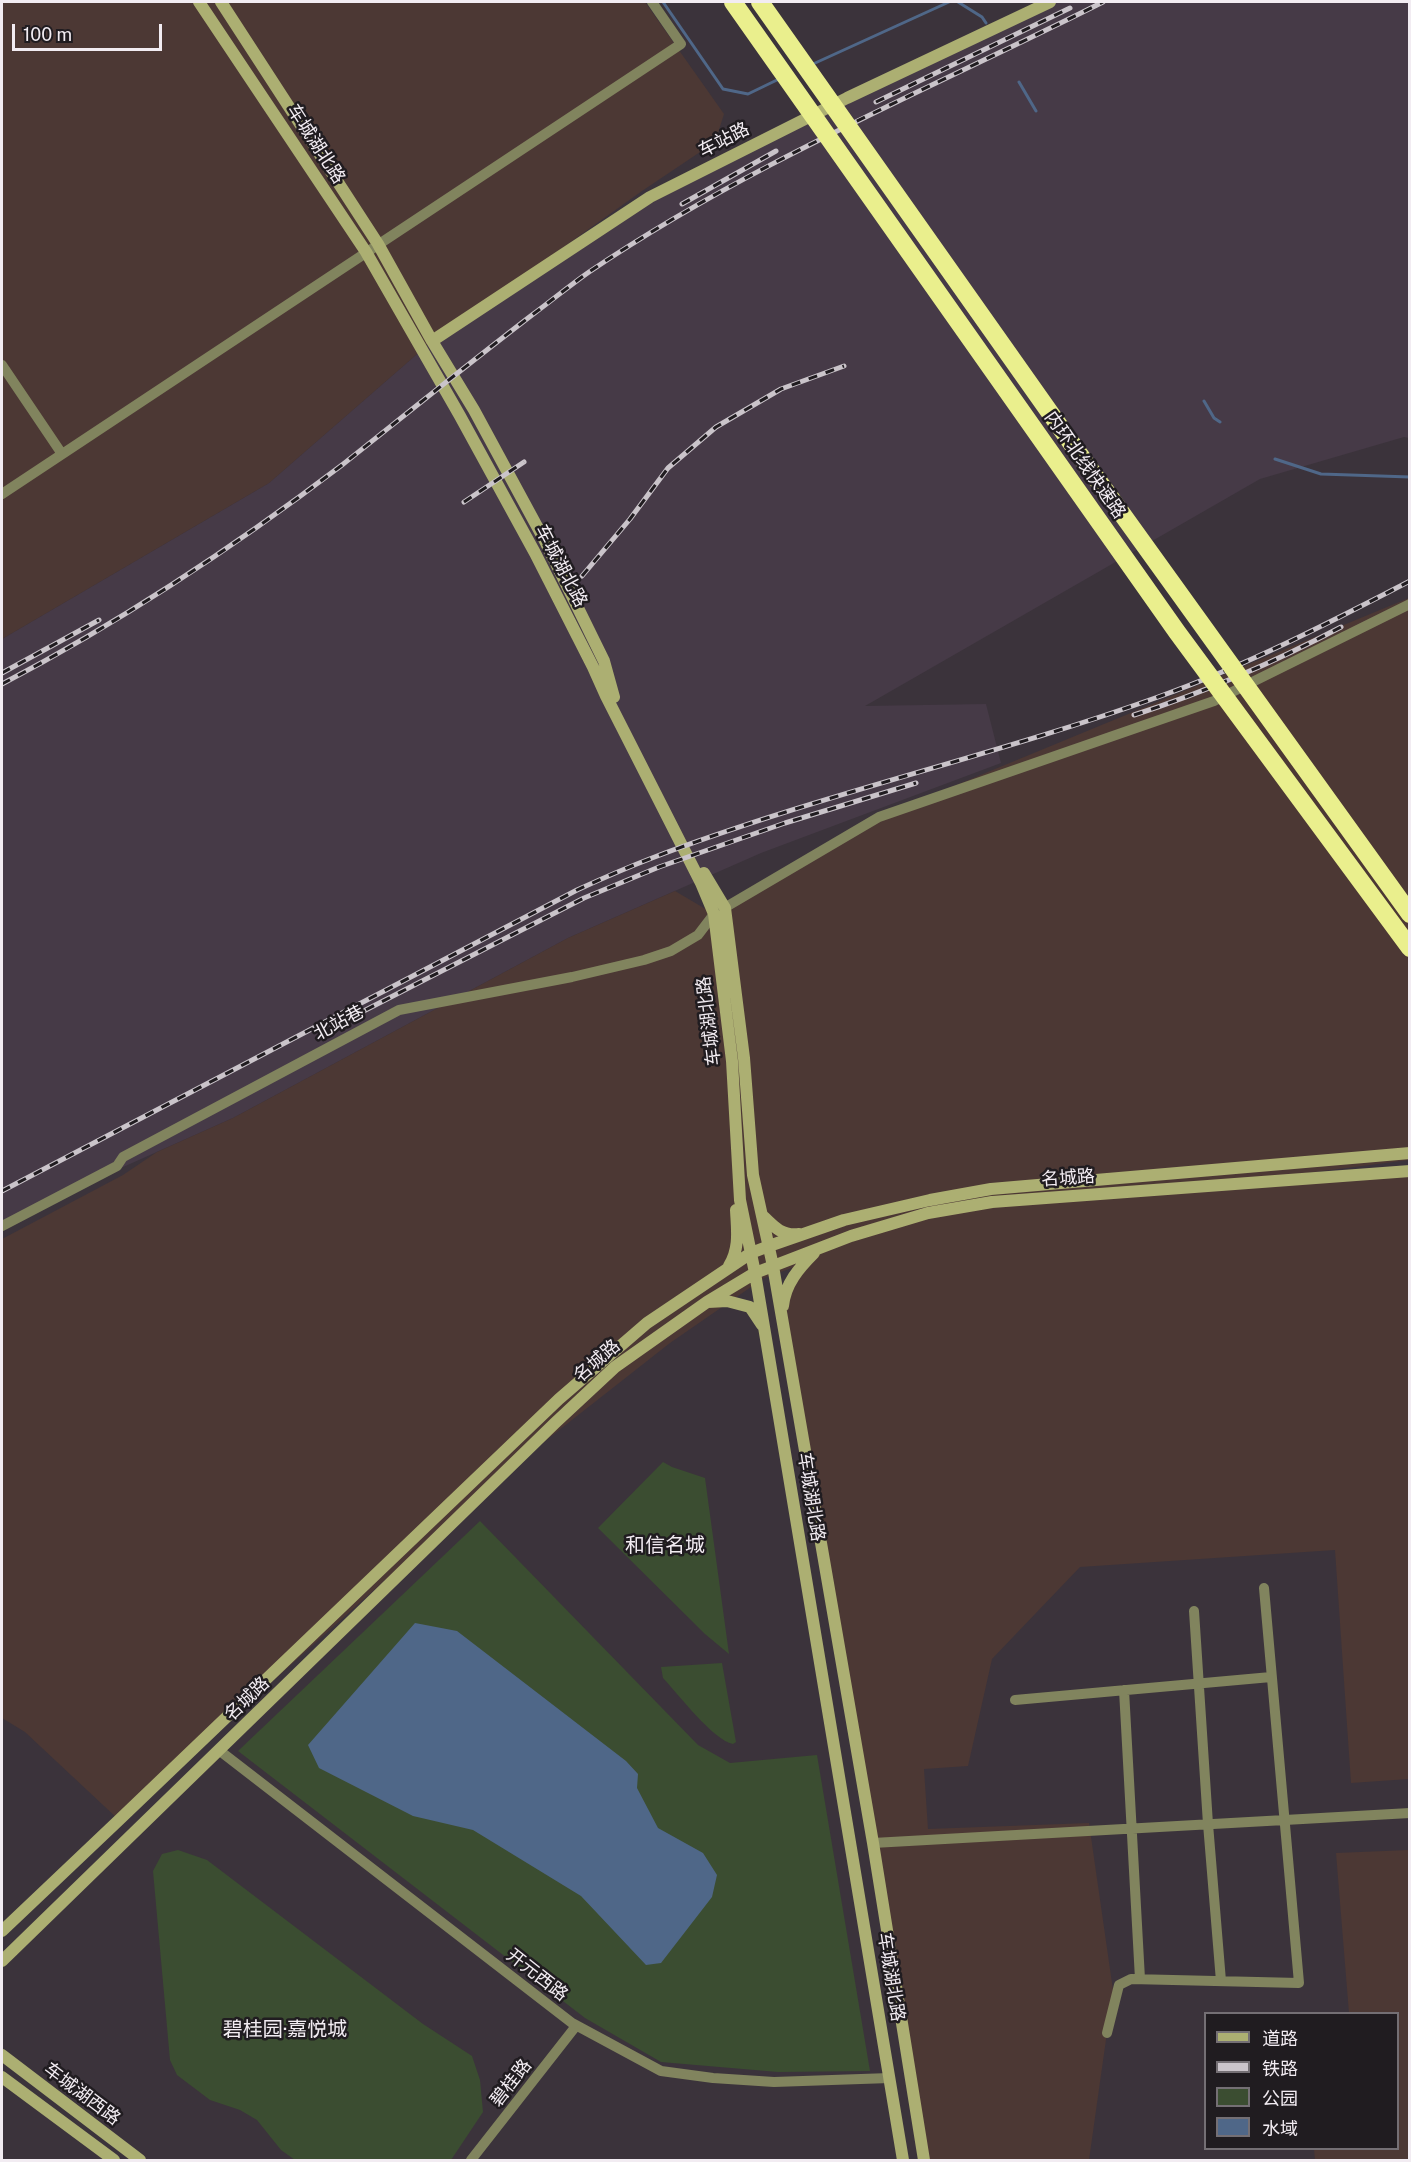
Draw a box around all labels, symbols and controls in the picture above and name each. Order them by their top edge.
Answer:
scale bar [15,12,165,50]
text: 100 m [23,24,72,45]
street label: 车城湖北路 [282,100,350,188]
street label: 车站路 [695,118,753,162]
street label: 内环北线快速路 [1040,407,1130,523]
street label: 车城湖北路 [530,521,592,611]
street label: 车城湖北路 [693,975,725,1067]
street label: 北站巷 [310,1001,368,1045]
street label: 名城路 [1040,1165,1096,1191]
street label: 名城路 [570,1335,624,1387]
street label: 车城湖北路 [793,1451,829,1543]
district label: 和信名城 [625,1534,705,1558]
street label: 名城路 [220,1672,274,1726]
street label: 车城湖北路 [873,1931,909,2023]
street label: 开元西路 [502,1944,572,2006]
legend [1204,2012,1399,2150]
district label: 碧桂园·嘉悦城 [223,2018,347,2042]
text: 道路 [1262,2028,1298,2049]
street label: 碧桂路 [486,2055,536,2111]
street label: 车城湖西路 [40,2058,124,2130]
text: 铁路 [1262,2058,1298,2079]
text: 公园 [1262,2088,1298,2109]
text: 水域 [1262,2118,1298,2139]

